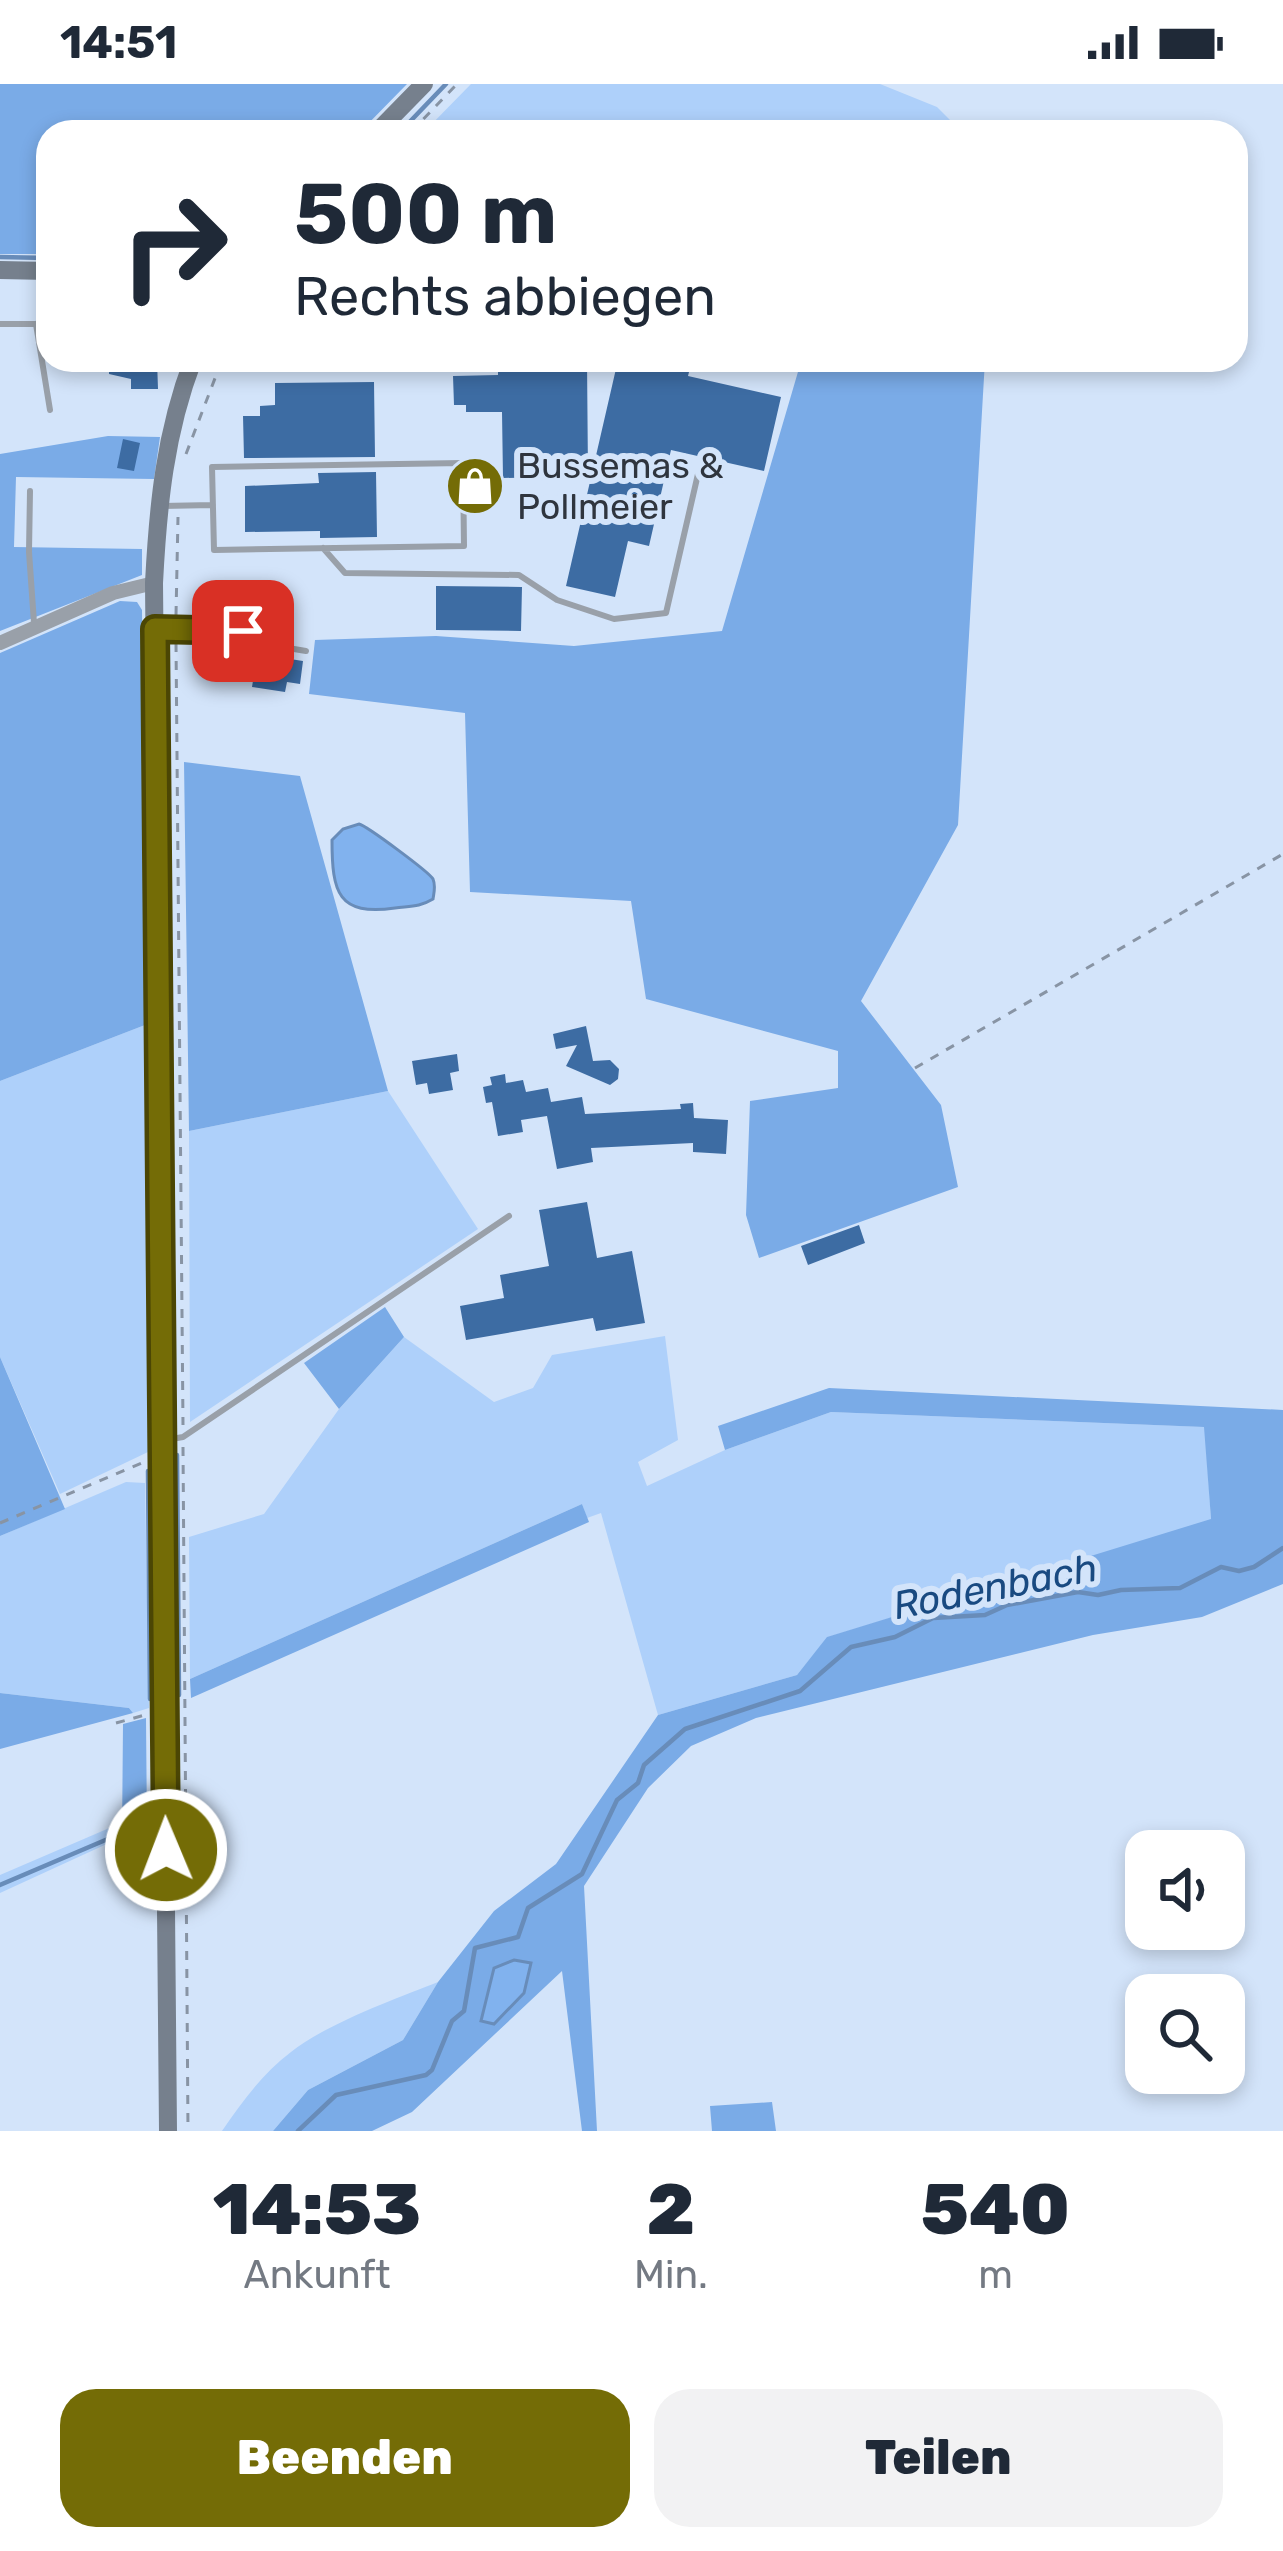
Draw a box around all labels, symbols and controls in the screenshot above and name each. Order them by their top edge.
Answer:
text: 14:51 [60,16,177,69]
text: 500 m [294,164,557,264]
icon: right [96,168,252,324]
text: Rechts abbiegen [294,265,716,329]
place label: Bussemas & Pollmeier [517,444,724,528]
shop icon: Bussemas & Pollmeier [444,455,506,517]
pin [192,580,294,682]
icon: arrive [210,598,276,664]
water label: Rodenbach [889,1545,1101,1629]
position arrow [103,1787,229,1913]
map controls [1125,1830,1245,2094]
button: sound [1125,1830,1245,1950]
button: search [1125,1974,1245,2094]
text: 14:53 [213,2167,421,2252]
text: 2 [647,2167,695,2252]
text: 540 [921,2167,1070,2252]
text: Ankunft [244,2252,390,2298]
text: Min. [634,2252,708,2298]
text: m [978,2252,1013,2298]
button: Beenden [60,2389,630,2527]
button: Teilen [654,2389,1223,2527]

